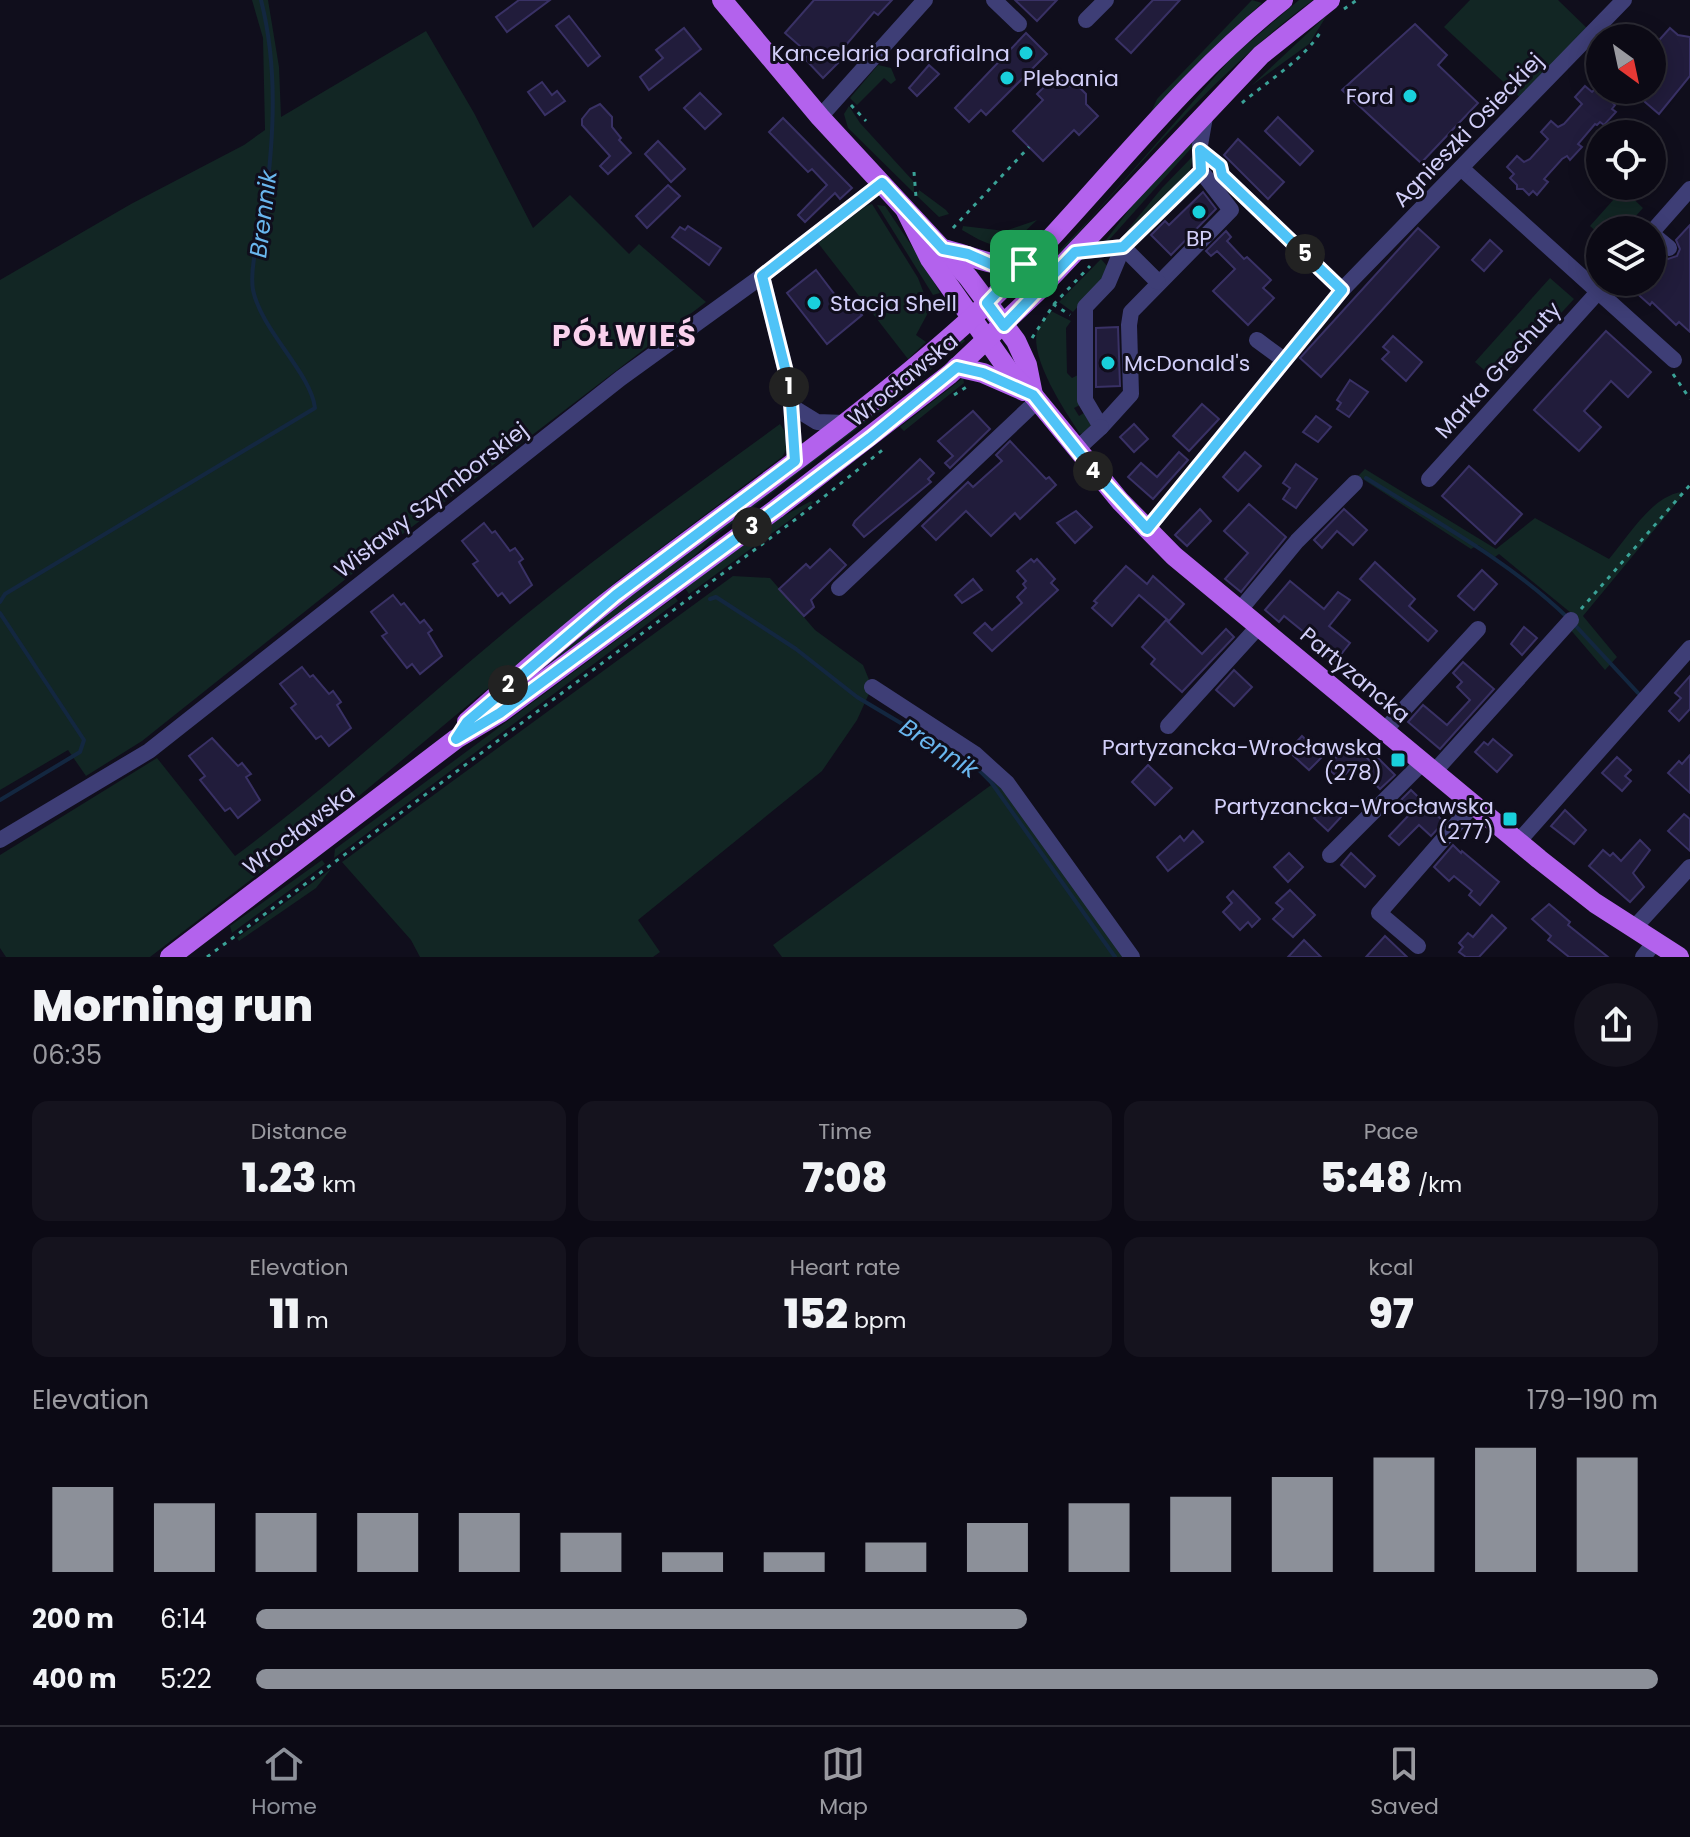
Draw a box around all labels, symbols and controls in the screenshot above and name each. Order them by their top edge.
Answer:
north arrow [1586,24,1666,104]
map controls [1586,24,1666,296]
place label: Kancelaria parafialna [772,38,1010,69]
marker: Kancelaria parafialna [1017,44,1035,62]
street label: Agnieszki Osieckiej [1386,46,1550,214]
place label: Plebania [1023,63,1119,94]
marker: Plebania [998,69,1016,87]
place label: Ford [1346,81,1394,112]
marker: Ford [1401,87,1419,105]
button: locate [1586,120,1666,200]
water label: Brennik [241,167,285,259]
marker: BP [1190,203,1208,221]
button: layers [1586,216,1666,296]
place label: BP [1186,223,1212,254]
pin [990,230,1058,298]
pin: 5 [1285,234,1325,274]
text: 5 [1298,238,1312,269]
icon: arrive [1002,242,1046,286]
place label: Stacja Shell [830,288,957,319]
marker: Stacja Shell [805,294,823,312]
street label: Marka Grechuty [1428,294,1568,445]
district label: PÓŁWIEŚ [552,314,698,357]
street label: Wrocławska [841,326,965,434]
place label: McDonald's [1124,348,1250,379]
marker: McDonald's [1099,354,1117,372]
pin: 1 [769,367,809,407]
text: 1 [785,371,793,402]
street label: Wisławy Szymborskiej [328,415,534,585]
pin: 4 [1073,451,1113,491]
text: 4 [1086,455,1100,486]
pin: 3 [732,507,772,547]
text: 3 [745,511,759,542]
street label: Partyzancka [1293,620,1417,730]
pin: 2 [488,665,528,705]
text: 2 [502,669,514,700]
water label: Brennik [893,710,986,787]
place label: Partyzancka-Wrocławska (278) [1102,732,1382,788]
marker: Partyzancka-Wrocławska (278) [1389,751,1407,769]
street label: Wrocławska [236,778,362,882]
place label: Partyzancka-Wrocławska (277) [1214,791,1494,847]
marker: Partyzancka-Wrocławska (277) [1501,810,1519,828]
text: Morning run [32,975,313,1036]
button: share [1574,983,1658,1067]
text: 06:35 [32,1037,102,1073]
text: Distance [251,1116,347,1147]
text: Time [818,1116,872,1147]
text: Pace [1364,1116,1418,1147]
text: 1.23 [242,1150,316,1206]
text: 7:08 [802,1150,888,1206]
text: 5:48 [1320,1150,1412,1206]
text: km [316,1169,356,1200]
text: /km [1412,1169,1462,1200]
text: Elevation [249,1252,349,1283]
text: Heart rate [790,1252,900,1283]
text: kcal [1369,1252,1413,1283]
text: 11 [269,1286,300,1342]
text: 152 [784,1286,848,1342]
text: 97 [1368,1286,1414,1342]
text: m [300,1305,329,1336]
text: bpm [848,1305,906,1336]
text: Elevation [32,1382,149,1418]
text: 179–190 m [1527,1382,1658,1418]
text: 200 m [32,1601,114,1637]
text: 6:14 [160,1601,207,1637]
text: 400 m [32,1661,117,1697]
text: 5:22 [160,1661,212,1697]
tab: Home [251,1742,317,1823]
tab: Map [819,1742,868,1823]
tab: Saved [1370,1742,1439,1823]

